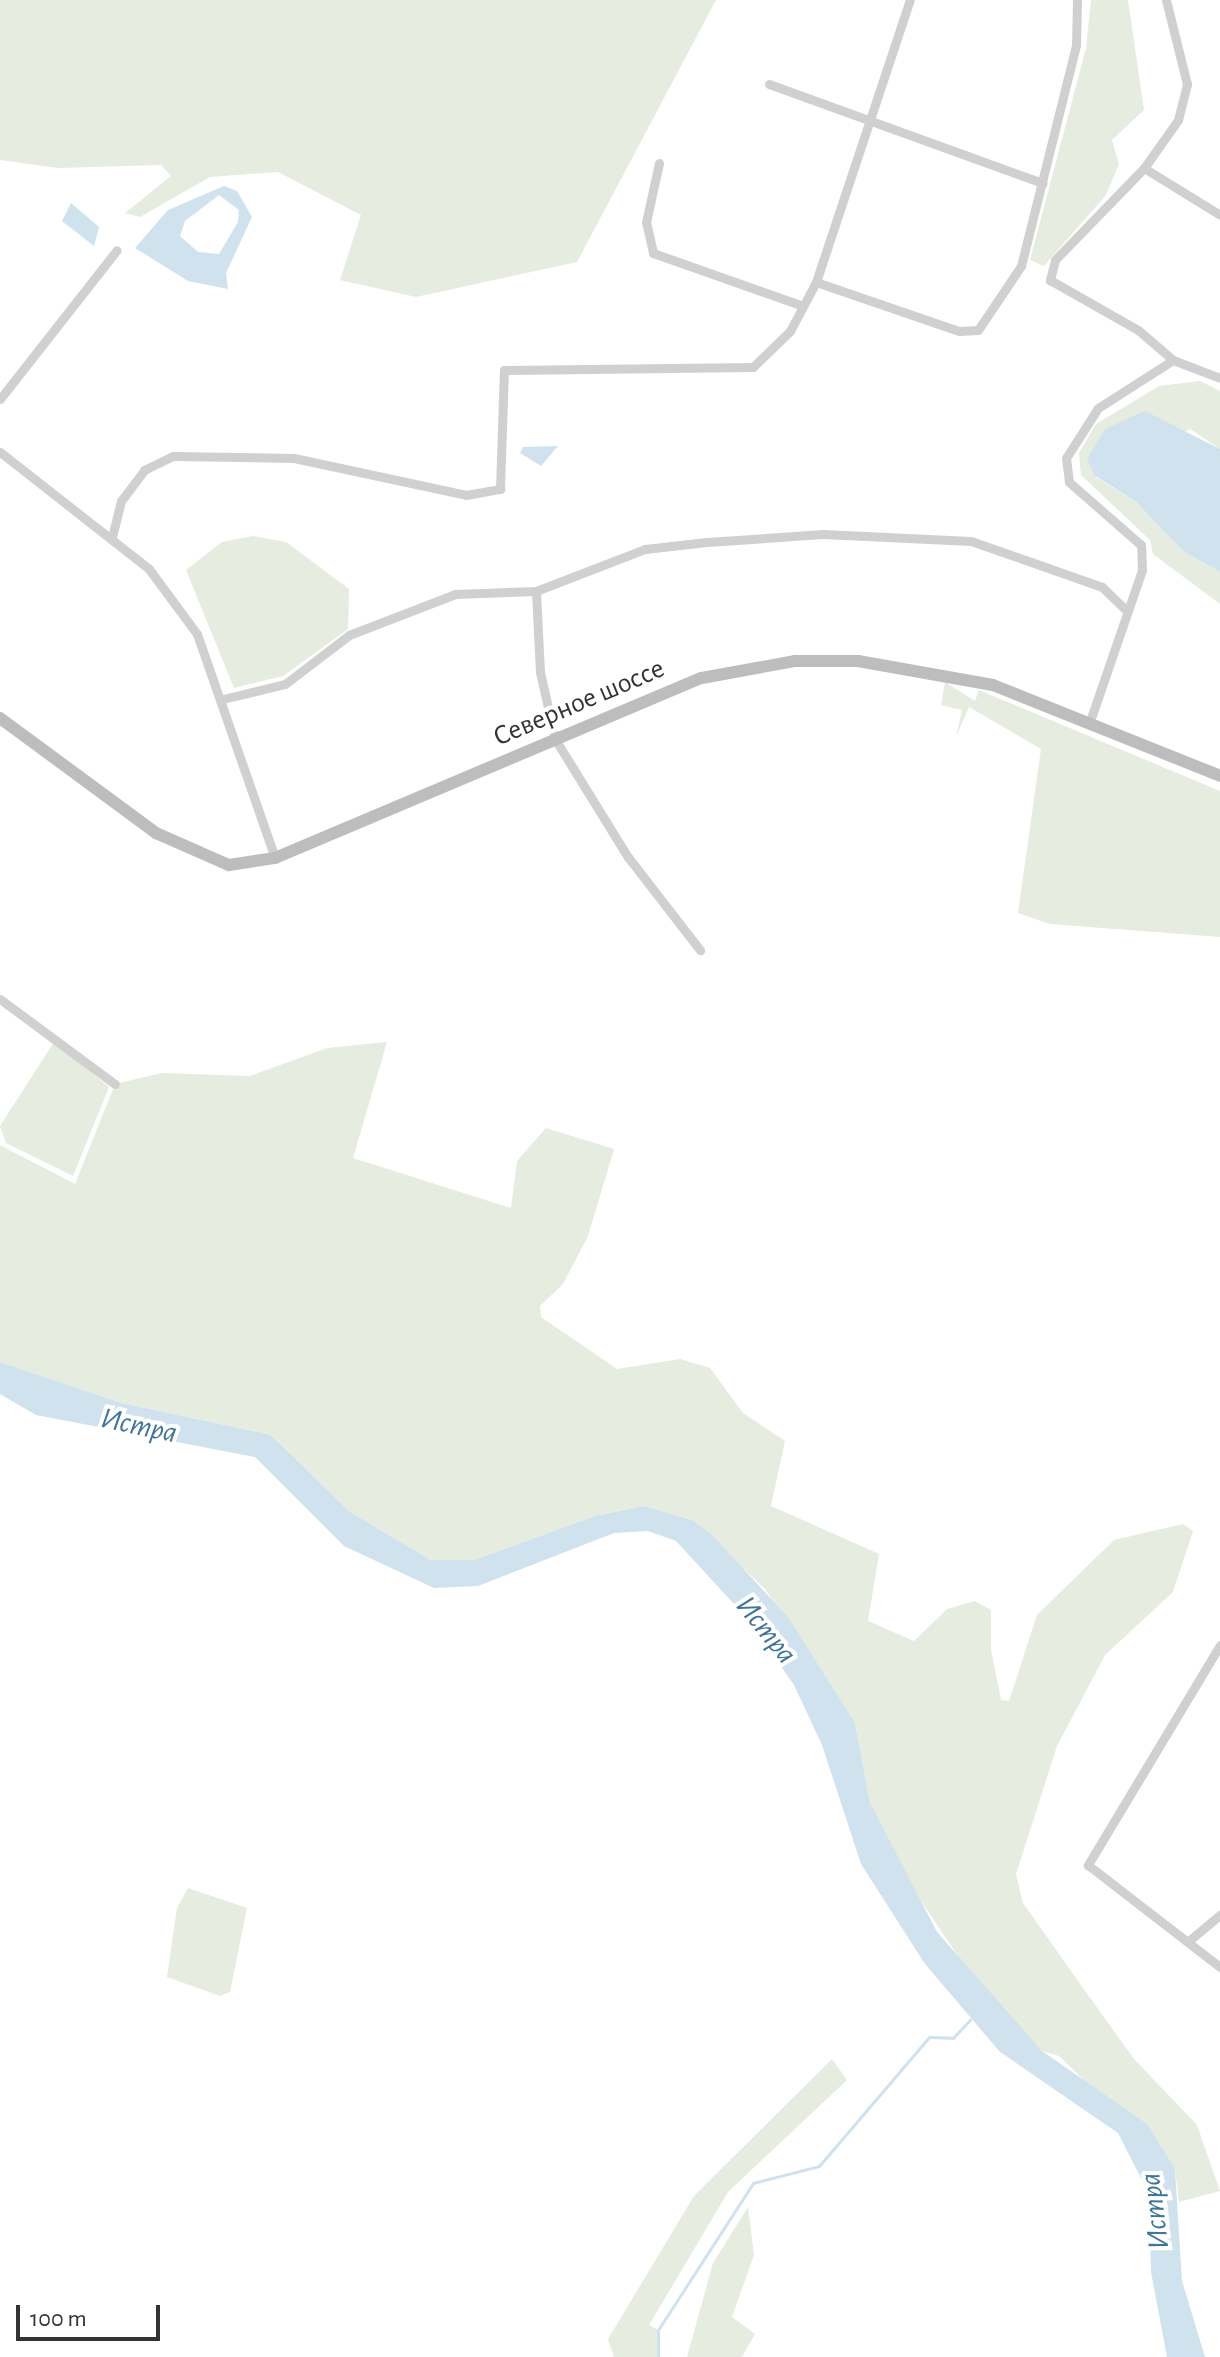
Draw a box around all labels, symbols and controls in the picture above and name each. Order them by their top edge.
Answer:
street label: Северное шоссе [488,652,670,754]
water label: Истра [98,1400,180,1452]
water label: Истра [728,1589,804,1671]
water label: Истра [1132,2171,1178,2251]
scale bar [20,2289,164,2339]
text: 100 m [30,2307,87,2331]

